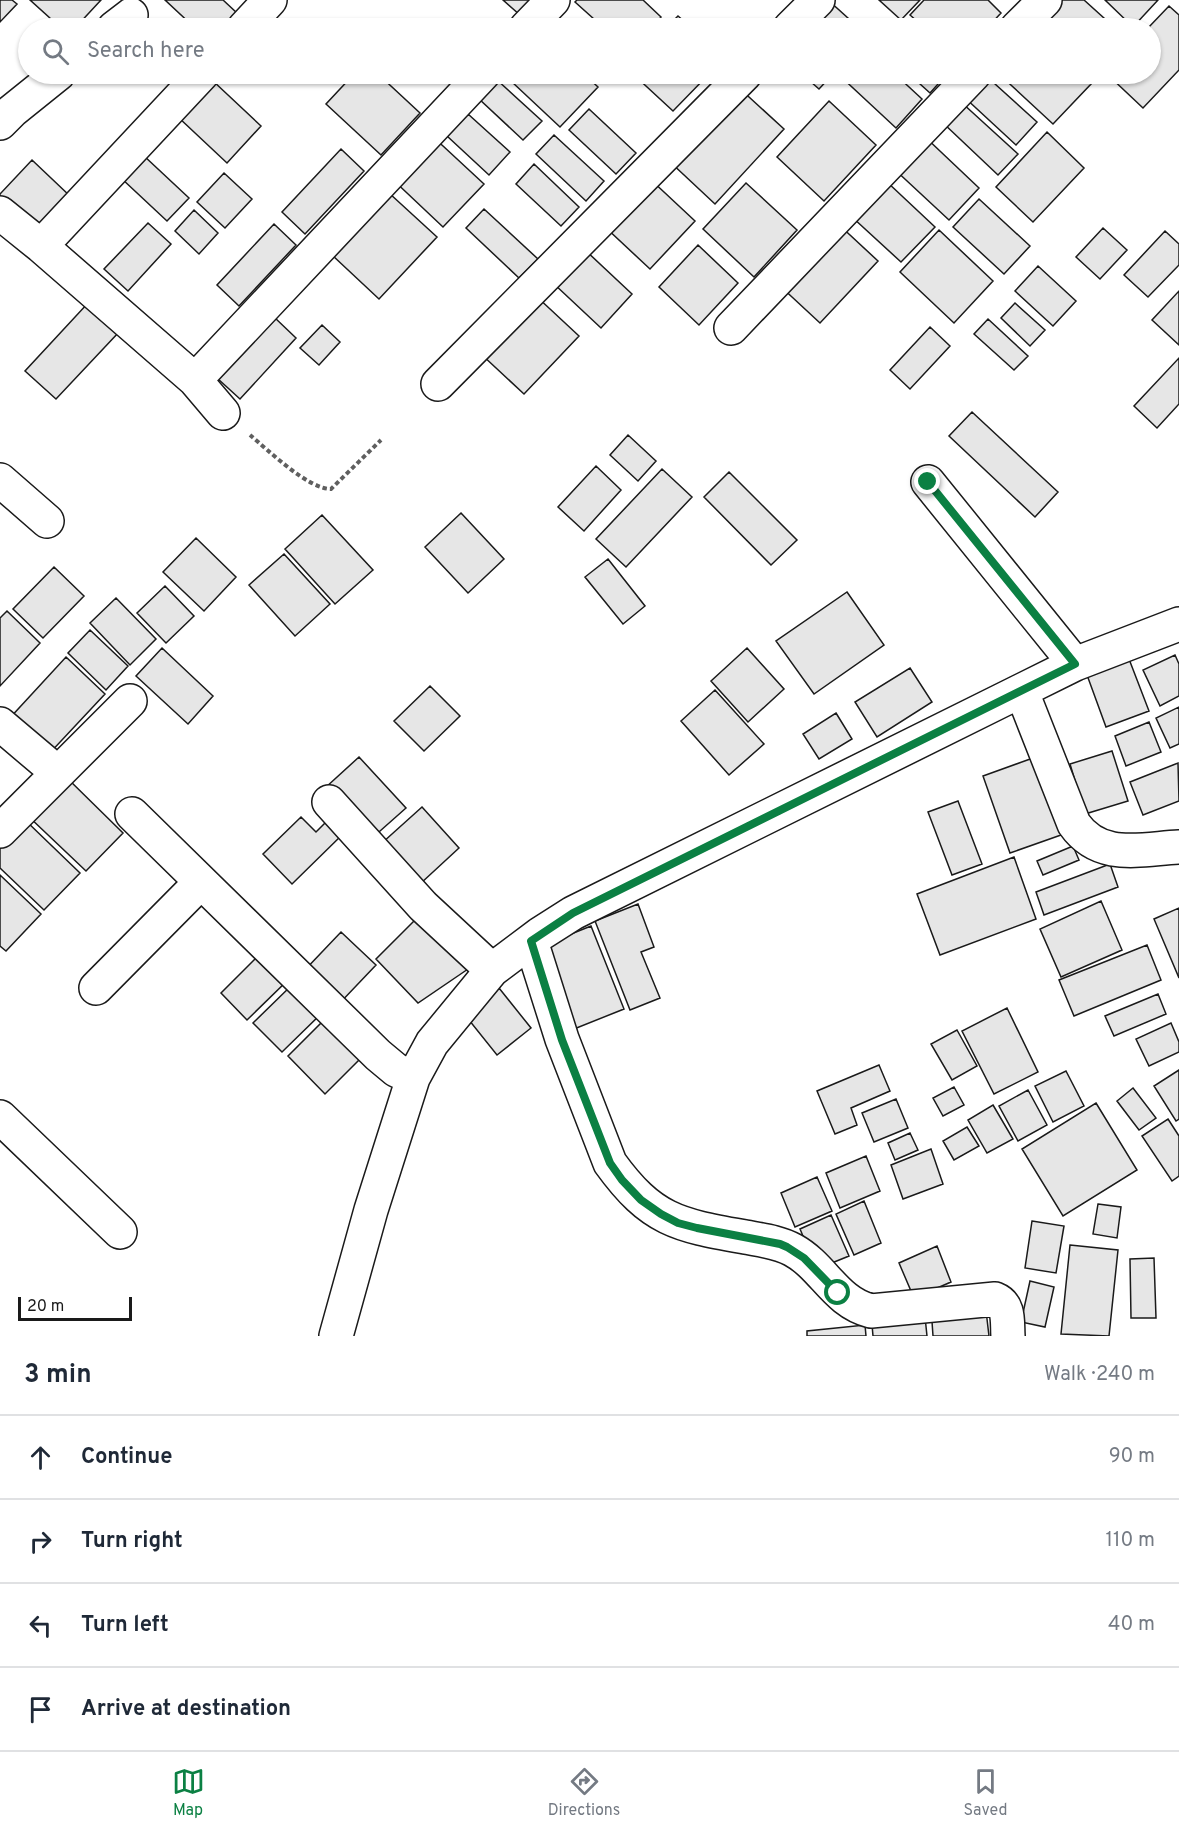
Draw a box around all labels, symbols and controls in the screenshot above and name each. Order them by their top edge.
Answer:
search box [18,18,1161,84]
icon: search [39,35,72,68]
text: Search here [87,38,205,65]
route end [914,468,940,494]
route start [824,1279,850,1305]
scale bar [18,1294,132,1322]
text: 20 m [27,1297,64,1317]
text: 3 min [24,1359,92,1392]
text: Walk · 240 m [1044,1362,1155,1388]
icon: ahead [24,1441,57,1474]
text: Continue [81,1444,172,1471]
text: 90 m [1109,1444,1155,1470]
icon: right [24,1525,57,1558]
text: Turn right [81,1528,183,1555]
text: 110 m [1106,1528,1155,1554]
icon: left [24,1609,57,1642]
text: Turn left [81,1612,169,1639]
text: 40 m [1108,1612,1155,1638]
icon: arrive [24,1693,57,1726]
text: Arrive at destination [81,1696,291,1723]
tab: Map [172,1765,205,1821]
tab: Directions [548,1765,620,1821]
tab: Saved [963,1765,1007,1821]

